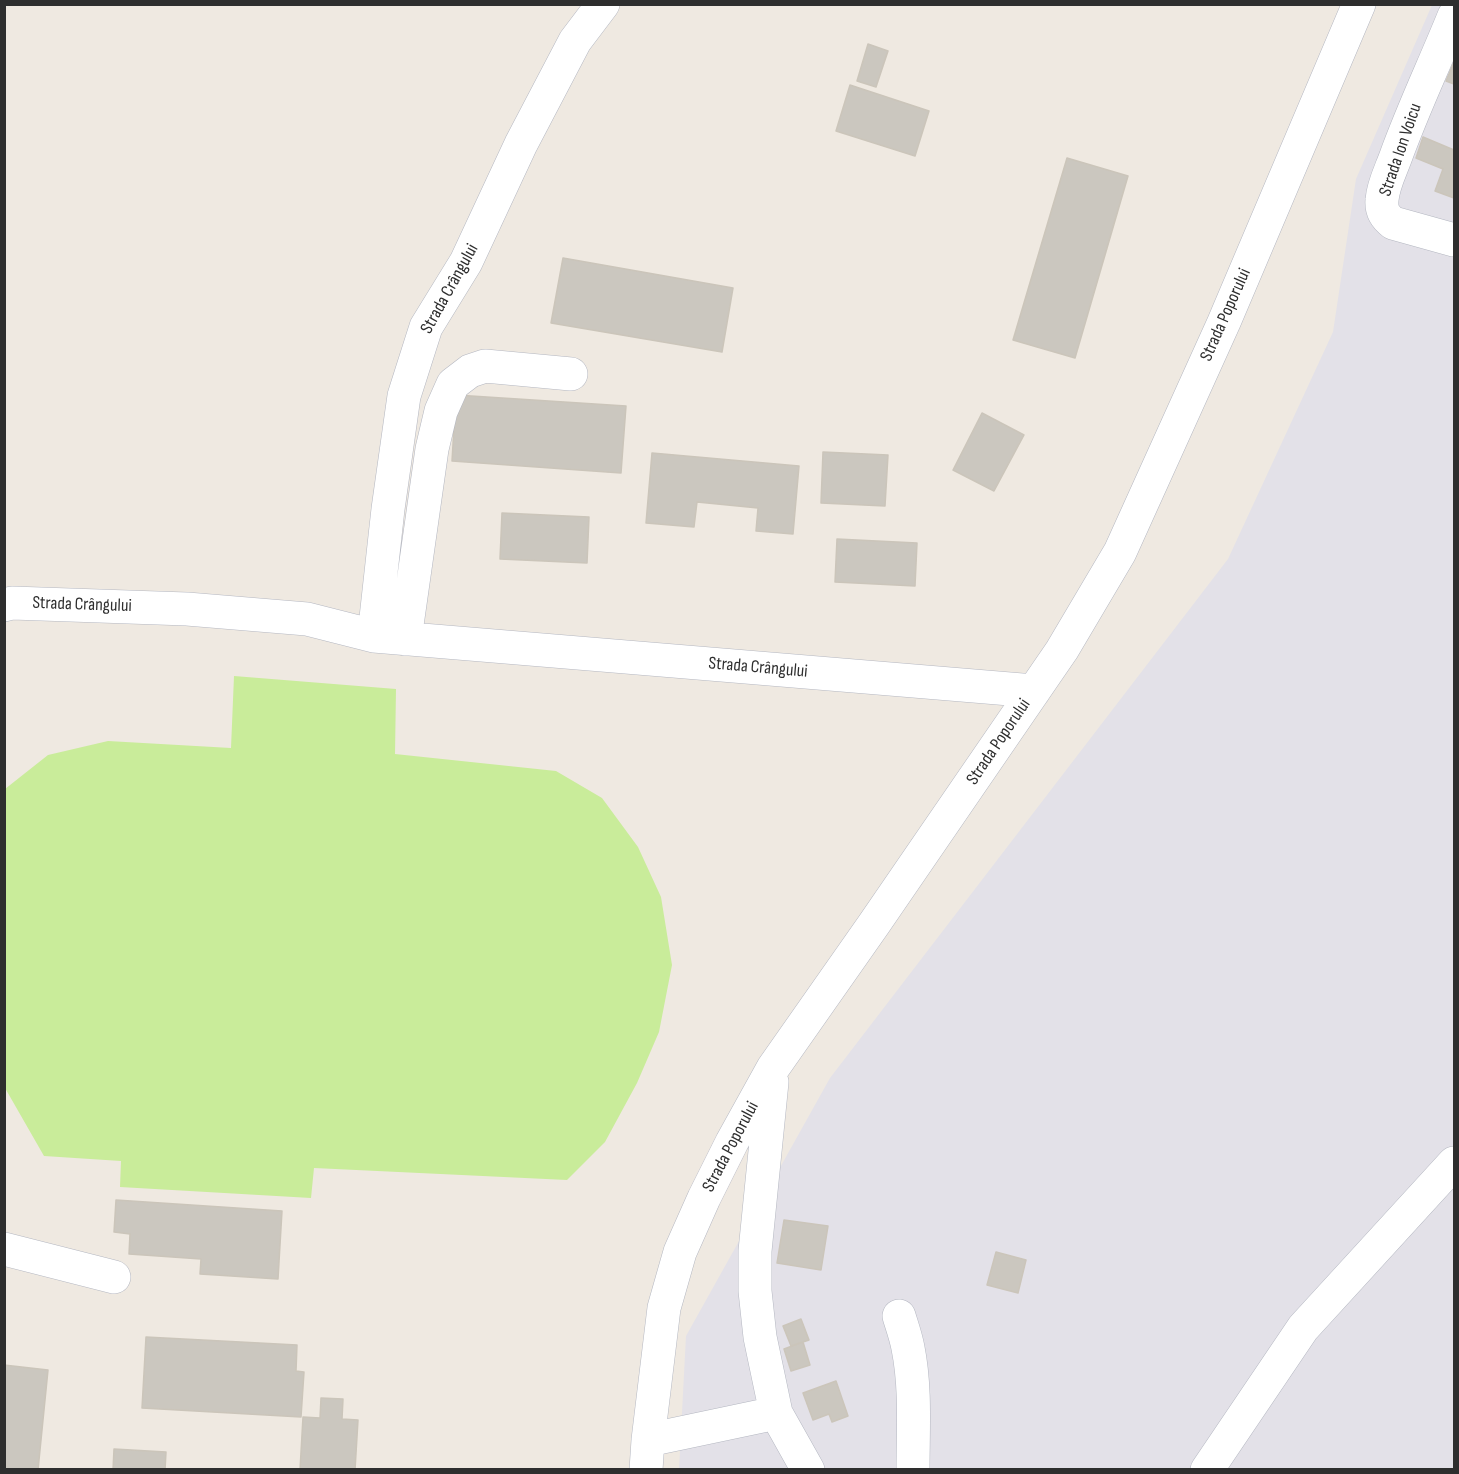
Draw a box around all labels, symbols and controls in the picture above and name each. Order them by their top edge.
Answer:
street label: Strada Ion Voicu [1375,101,1427,199]
street label: Strada Crângului [416,240,484,338]
street label: Strada Poporului [1196,265,1256,365]
street label: Strada Crângului [32,592,132,618]
street label: Strada Crângului [708,653,808,683]
street label: Strada Poporului [962,695,1036,789]
street label: Strada Poporului [698,1098,764,1196]

